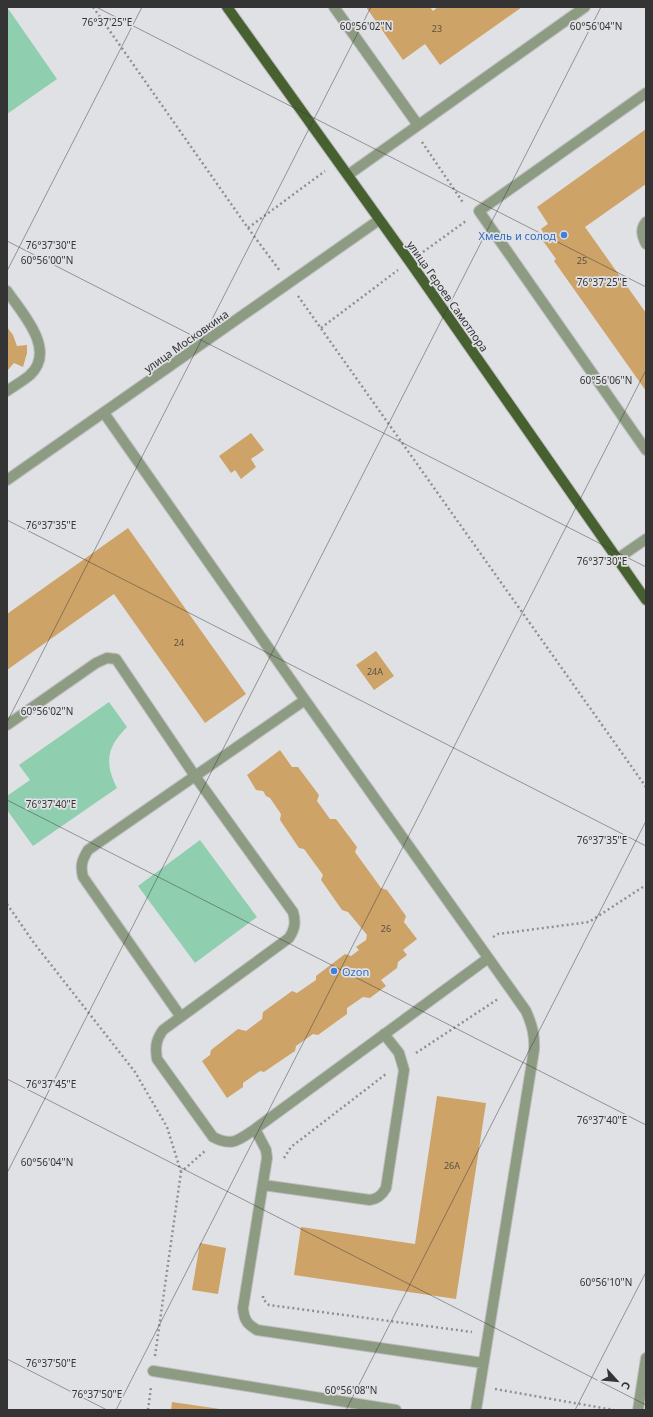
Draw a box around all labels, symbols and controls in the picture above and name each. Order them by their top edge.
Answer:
text: 76°37'25"E [82,15,132,29]
text: 60°56'02"N [340,19,392,33]
text: 60°56'04"N [570,19,622,33]
house number: 23 [432,22,442,35]
place label: Хмель и солод [479,228,556,243]
marker: Хмель и солод [559,230,569,240]
text: 76°37'30"E [26,238,76,252]
street label: улица Героев Самотлора [404,238,492,354]
text: 60°56'00"N [21,253,73,267]
house number: 25 [577,254,587,267]
text: 76°37'25"E [577,275,627,289]
street label: улица Московкина [141,306,231,376]
text: 60°56'06"N [580,373,632,387]
text: 76°37'35"E [26,518,76,532]
text: 76°37'30"E [577,554,627,568]
house number: 24 [174,636,184,649]
house number: 24А [367,665,383,678]
text: 60°56'02"N [21,704,73,718]
text: 76°37'40"E [26,797,76,811]
text: 76°37'35"E [577,833,627,847]
house number: 26 [381,922,391,935]
place label: Ozon [342,964,369,979]
marker: Ozon [329,966,339,976]
text: 76°37'45"E [26,1077,76,1091]
text: 76°37'40"E [577,1113,627,1127]
text: 60°56'04"N [21,1155,73,1169]
house number: 26А [444,1159,460,1172]
text: 60°56'10"N [580,1275,632,1289]
text: 76°37'50"E [26,1356,76,1370]
north arrow [597,1361,637,1401]
text: С [618,1379,635,1392]
text: 60°56'08"N [325,1383,377,1397]
text: 76°37'50"E [72,1387,122,1401]

